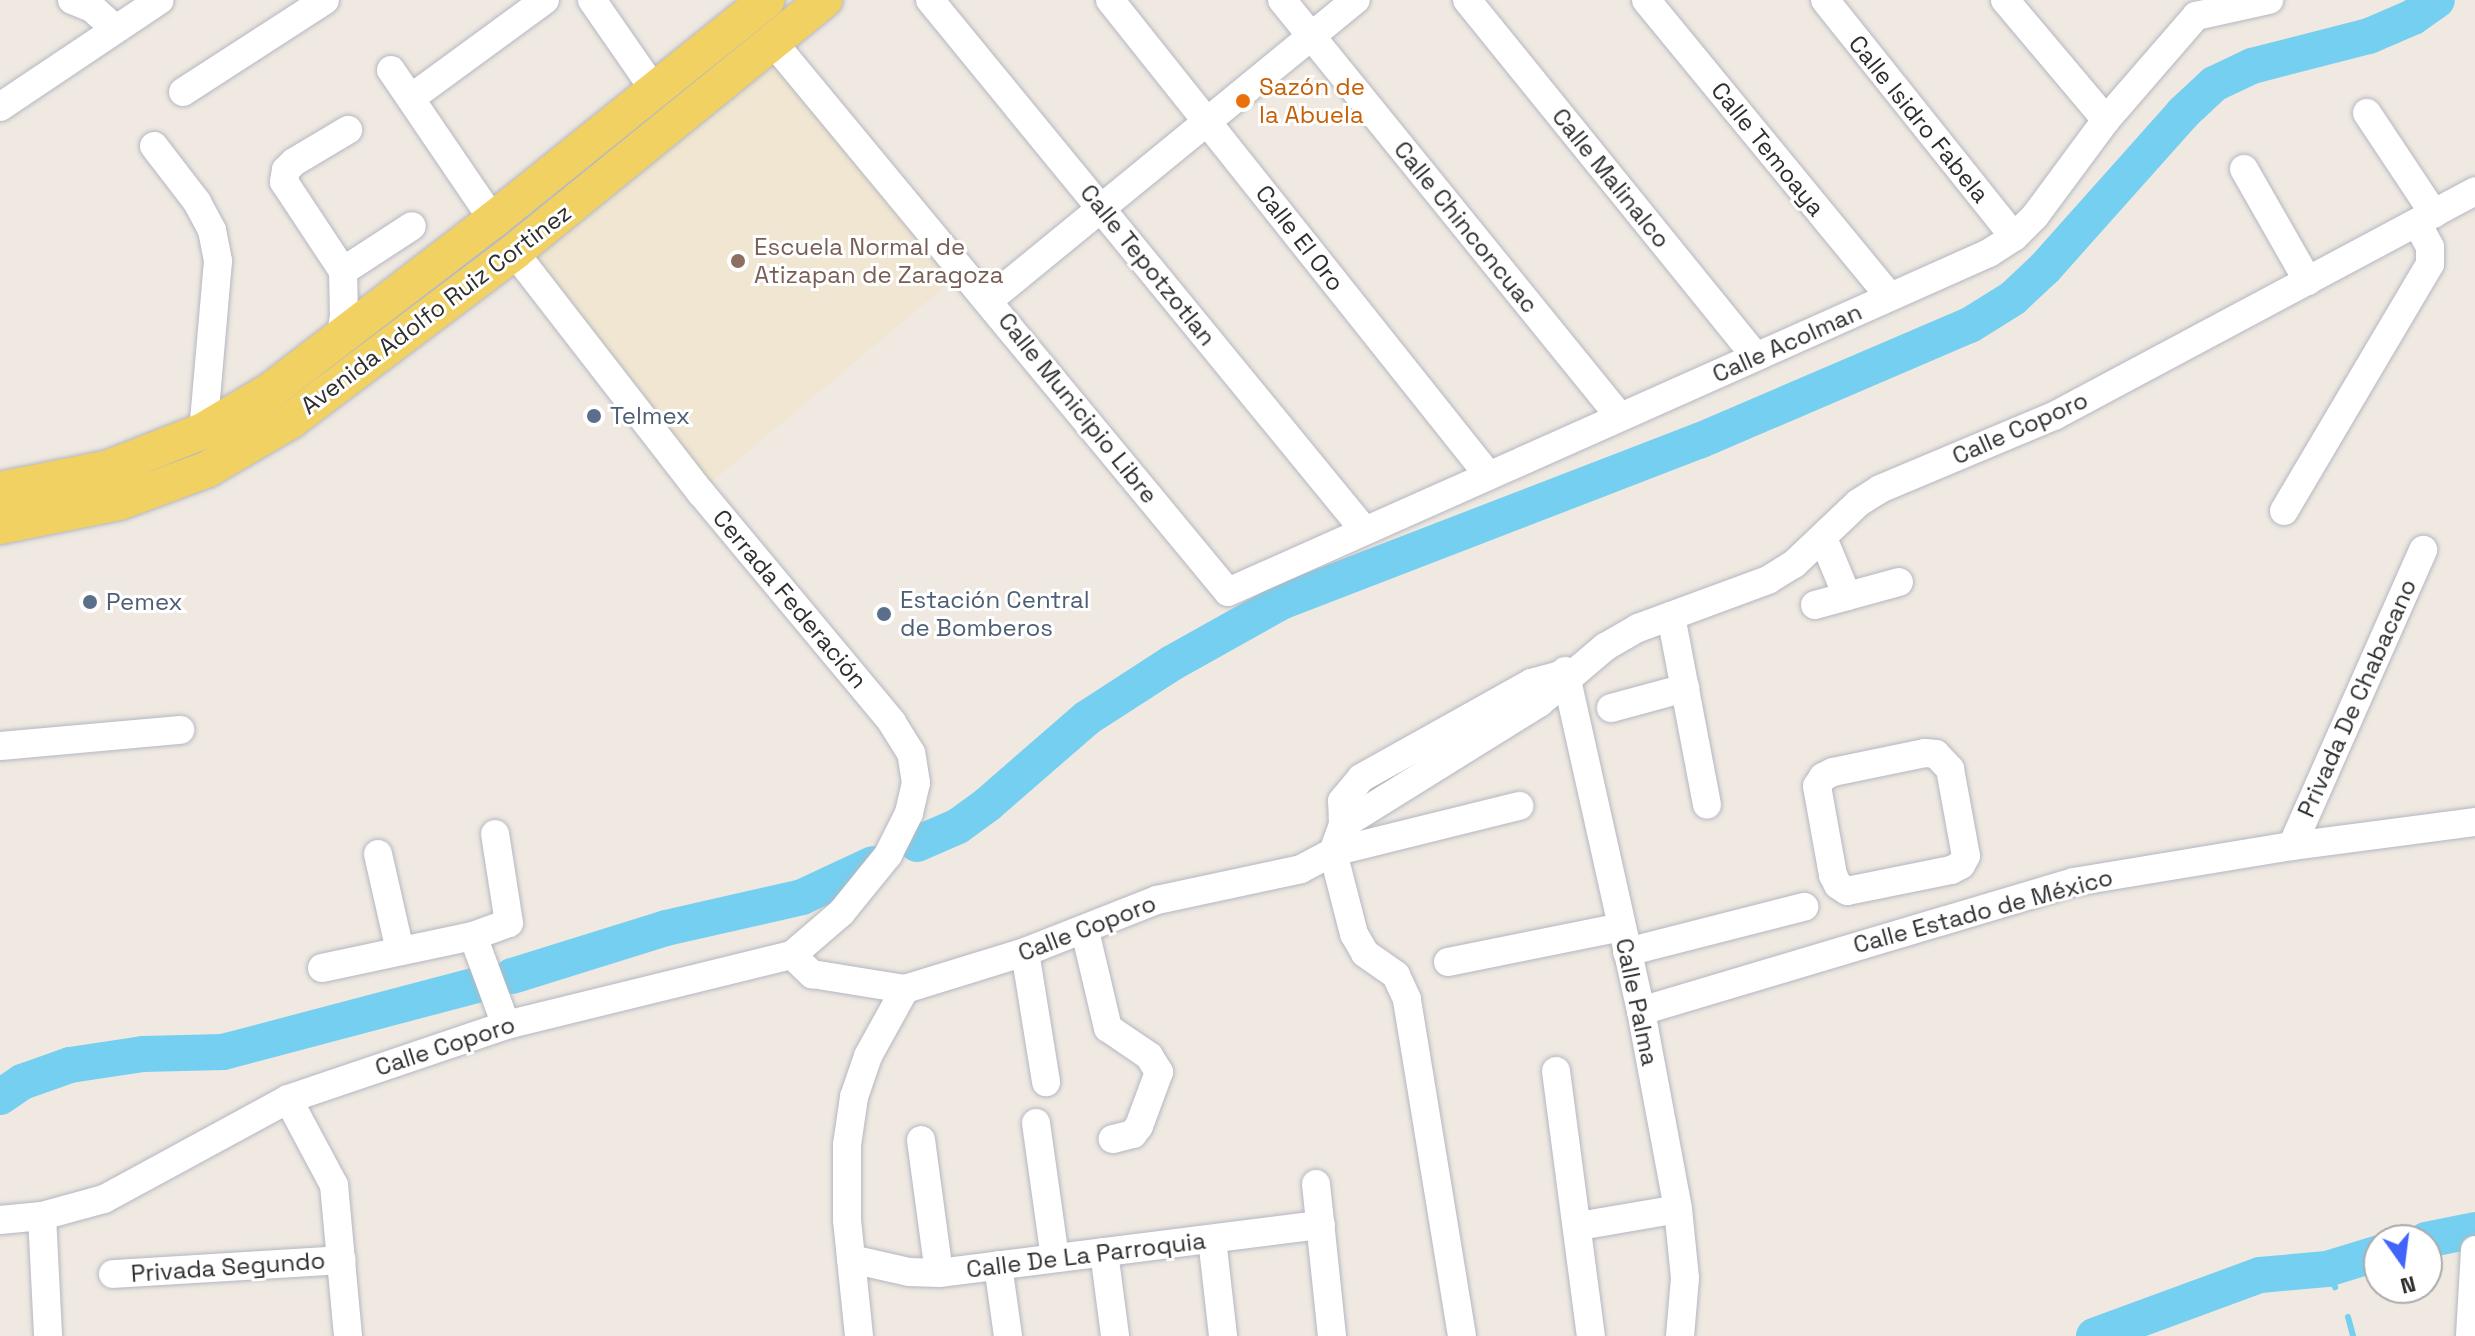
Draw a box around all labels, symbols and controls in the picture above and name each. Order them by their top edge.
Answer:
street label: Calle Isidro Fabela [1843,30,1995,208]
place label: Sazón de la Abuela [1259,73,1365,129]
street label: Calle Temoaya [1705,76,1831,222]
marker: Sazón de la Abuela [1234,92,1252,110]
street label: Calle Malinalco [1546,102,1676,254]
street label: Calle Chinconcuac [1388,135,1544,319]
street label: Calle Tepotzotlan [1074,178,1222,352]
street label: Calle El Oro [1250,179,1350,297]
street label: Avenida Adolfo Ruiz Cortinez [295,198,577,420]
place label: Escuela Normal de Atizapan de Zaragoza [754,233,1004,289]
marker: Escuela Normal de Atizapan de Zaragoza [729,252,747,270]
street label: Calle Acolman [1708,297,1866,389]
street label: Calle Municipio Libre [992,307,1164,509]
street label: Calle Coporo [1948,385,2092,471]
place label: Telmex [610,402,690,430]
marker: Telmex [585,407,603,425]
street label: Cerrada Federación [707,504,873,694]
street label: Privada De Chabacano [2291,574,2423,822]
place label: Estación Central de Bomberos [900,586,1090,642]
place label: Pemex [106,588,183,616]
marker: Pemex [81,593,99,611]
marker: Estación Central de Bomberos [875,605,893,623]
street label: Calle Estado de México [1850,862,2116,960]
street label: Calle Coporo [1014,889,1160,967]
street label: Calle Palma [1609,936,1665,1068]
street label: Calle Coporo [371,1010,519,1082]
north arrow [2363,1224,2443,1304]
street label: Calle De La Parroquia [965,1226,1207,1284]
street label: Privada Segundo [130,1246,326,1288]
text: N [2398,1270,2419,1301]

